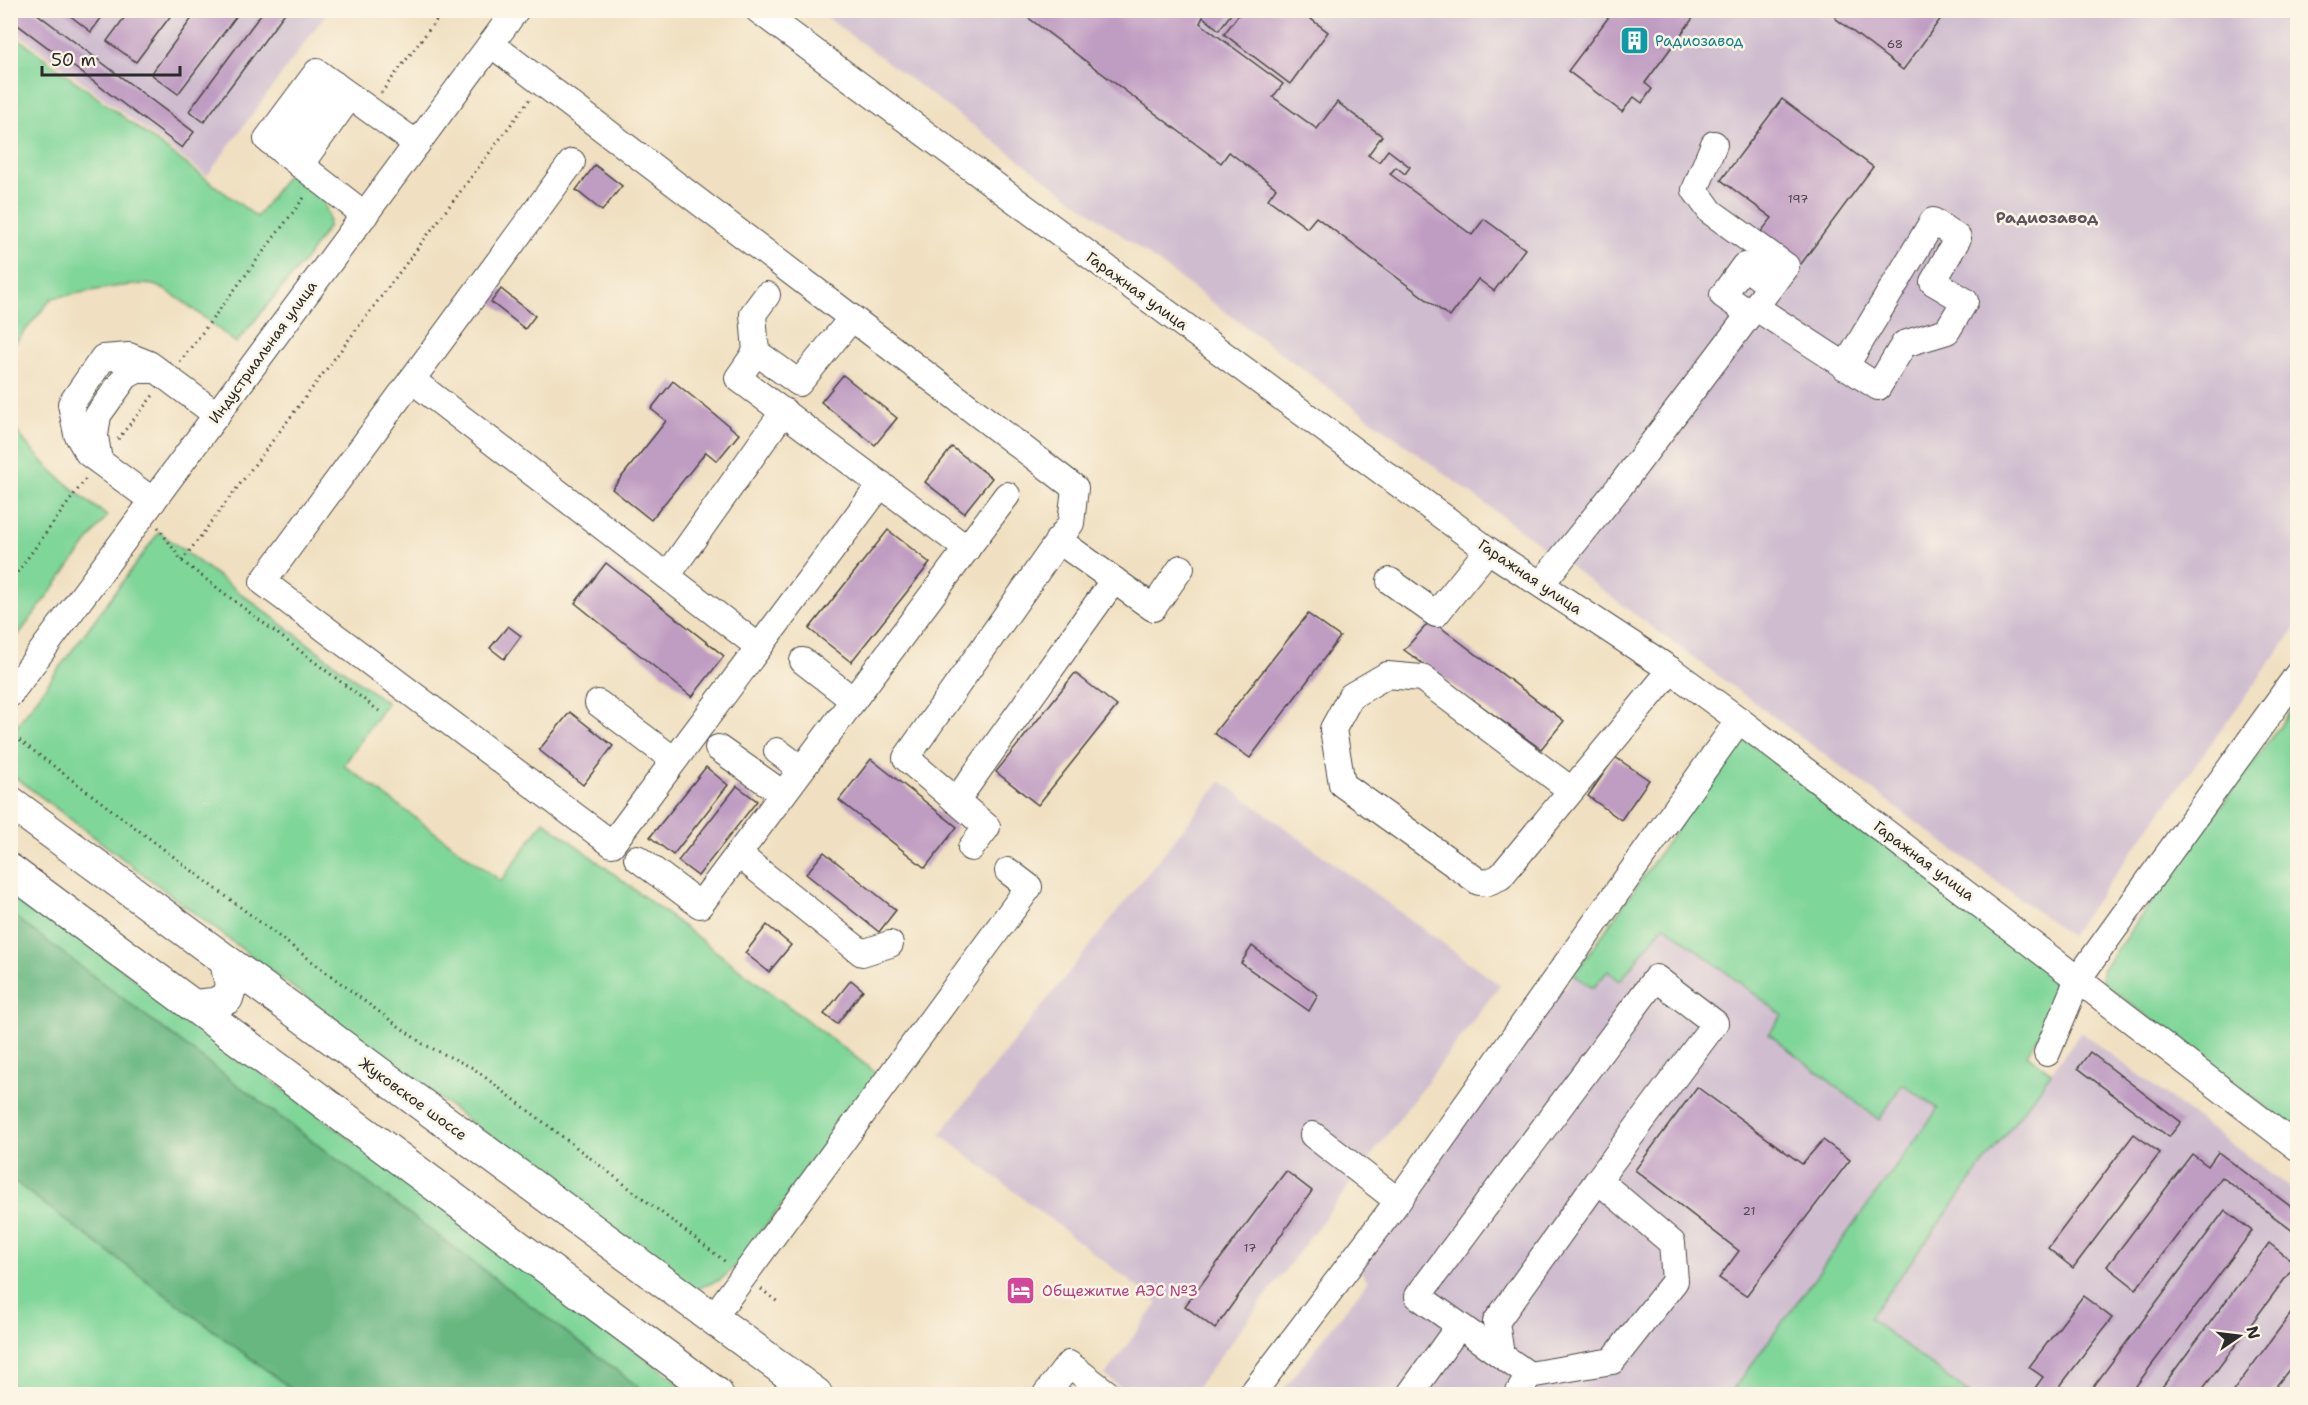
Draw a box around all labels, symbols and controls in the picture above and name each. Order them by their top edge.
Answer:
building icon: Радиозавод [1618,25,1650,57]
place label: Радиозавод [1655,31,1744,51]
house number: 68 [1887,36,1903,52]
scale bar [42,39,180,77]
text: 50 m [51,48,96,72]
house number: 197 [1788,191,1808,207]
district label: Радиозавод [1996,207,2099,228]
street label: Гаражная улица [1082,247,1192,335]
street label: Индустриальная улица [204,276,322,427]
street label: Гаражная улица [1474,535,1586,620]
street label: Гаражная улица [1870,817,1979,906]
street label: Жуковское шоссе [355,1053,471,1145]
house number: 21 [1743,1203,1755,1219]
house number: 17 [1244,1240,1256,1256]
hotel icon: Общежитие АЭС №3 [1005,1275,1037,1307]
place label: Общежитие АЭС №3 [1042,1281,1198,1301]
north arrow [2209,1306,2269,1366]
text: N [2241,1324,2265,1341]

